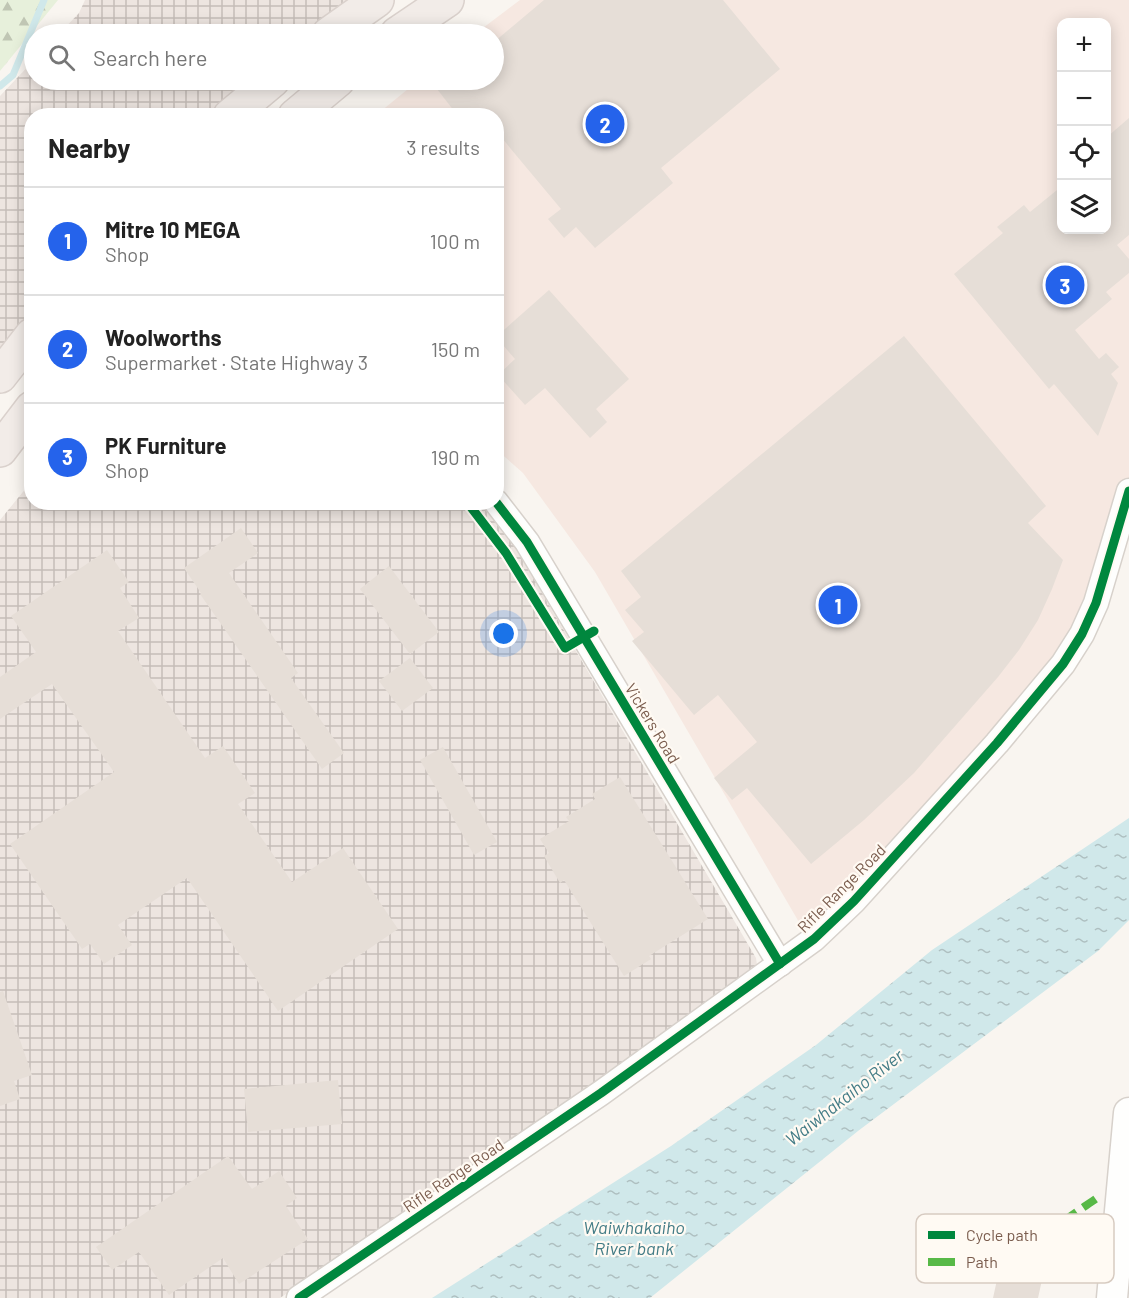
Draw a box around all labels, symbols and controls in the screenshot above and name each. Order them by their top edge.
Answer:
map controls [1057,18,1111,234]
button: + [1057,18,1111,72]
search box [24,24,504,90]
icon: search [45,41,78,74]
text: Search here [93,44,207,70]
button: − [1057,72,1111,126]
pin: 2 [586,102,624,146]
button: locate [1057,126,1111,180]
text: Nearby [48,132,130,163]
text: 3 results [406,135,480,159]
button: layers [1057,180,1111,234]
text: Mitre 10 MEGA [105,216,240,242]
text: 1 [64,229,71,253]
text: 100 m [430,229,480,253]
text: Shop [105,242,149,266]
pin: 3 [1046,262,1084,308]
text: Woolworths [105,324,222,350]
text: 2 [62,337,73,361]
text: 150 m [431,337,480,361]
text: Supermarket · State Highway 3 [105,350,368,374]
text: PK Furniture [105,432,226,458]
text: 3 [62,445,73,469]
text: 190 m [431,445,480,469]
text: Shop [105,458,149,482]
pin: 1 [818,582,858,628]
your location [489,619,518,648]
street label: Vickers Road [622,679,684,767]
street label: Rifle Range Road [793,840,889,936]
water label: Waiwhakaiho River [781,1044,908,1150]
street label: Rifle Range Road [399,1134,507,1216]
legend [916,1214,1114,1283]
water label: Waiwhakaiho River bank [583,1216,685,1259]
text: Cycle path [966,1225,1038,1244]
text: Path [966,1252,998,1271]

